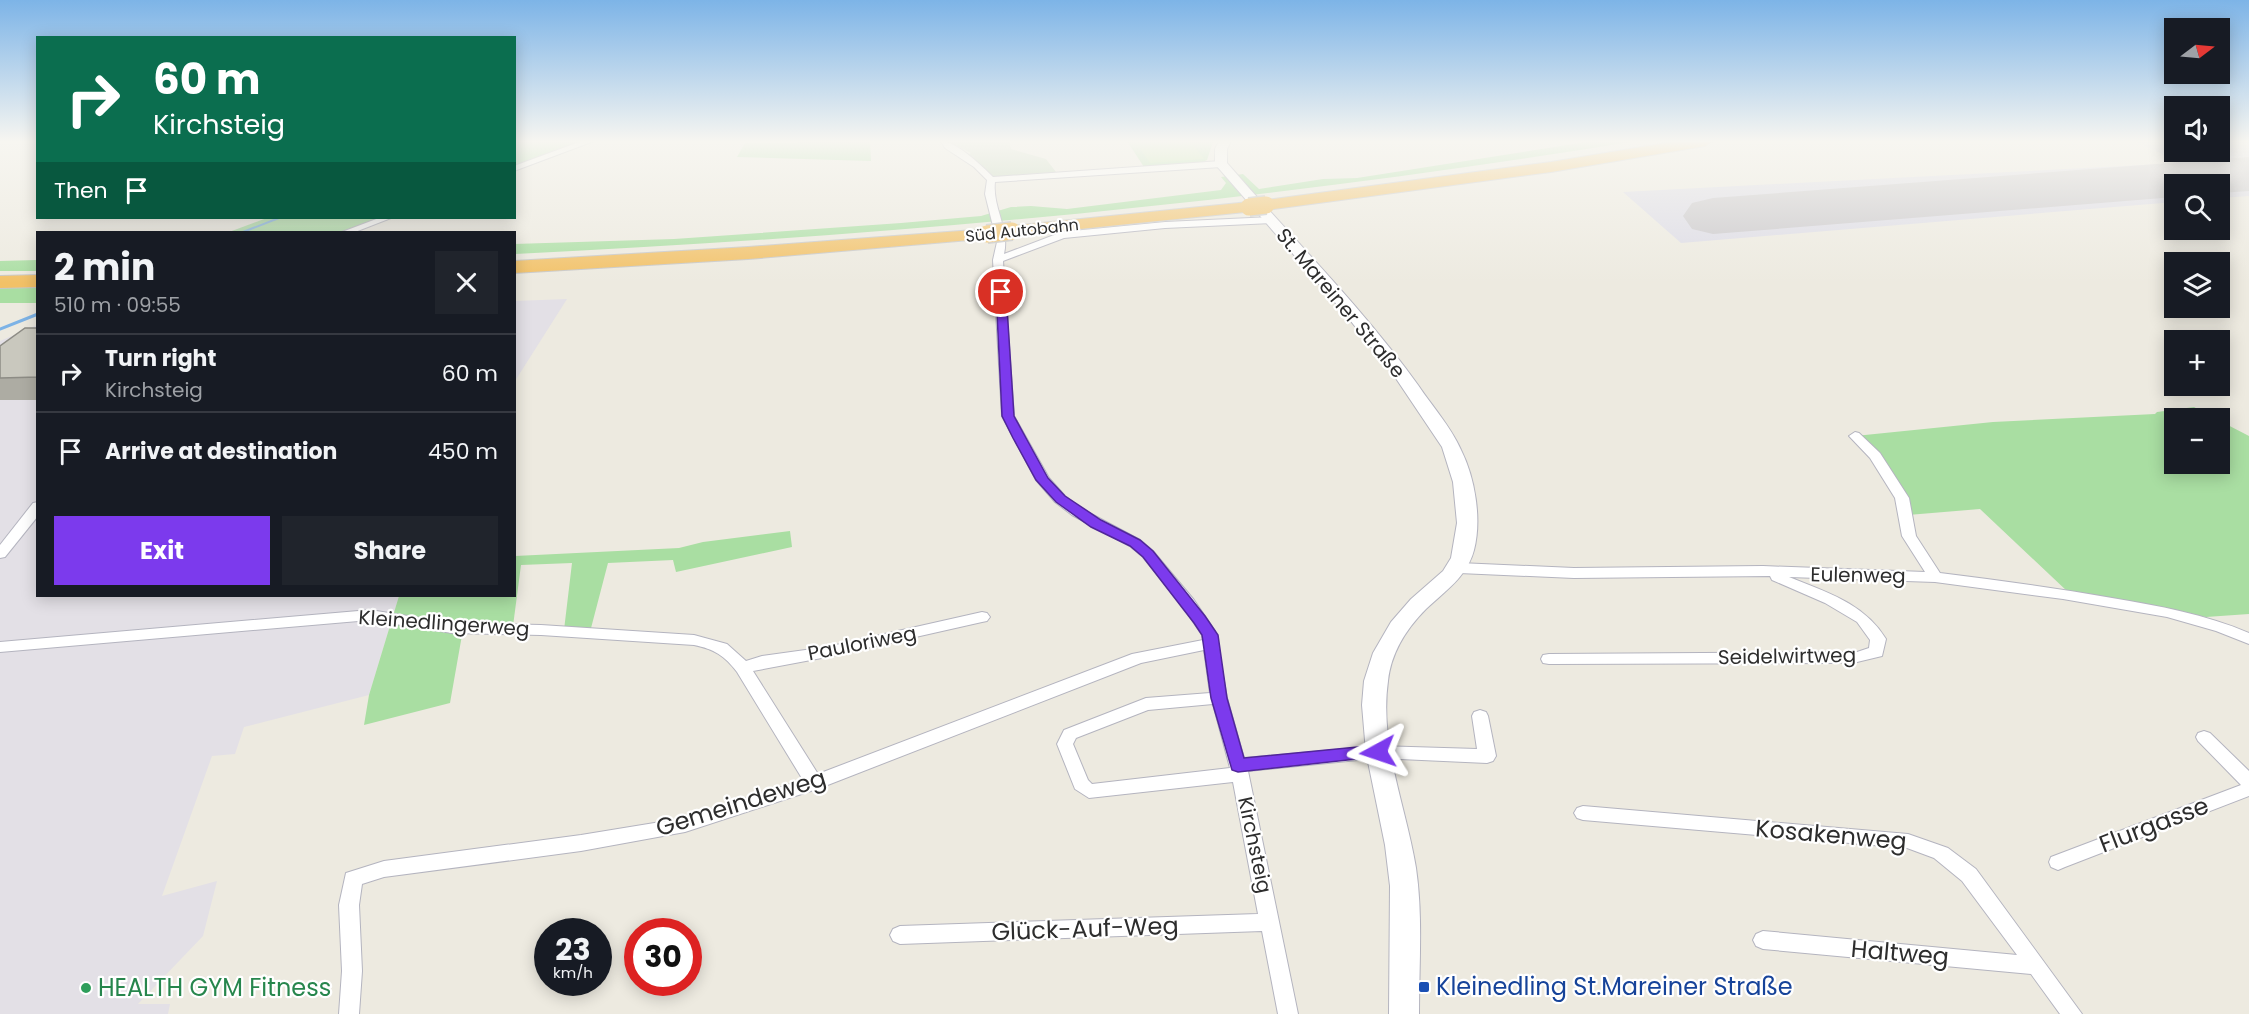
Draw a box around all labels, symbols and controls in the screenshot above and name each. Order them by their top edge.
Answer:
north arrow [2164,18,2230,84]
map controls [2164,18,2230,474]
text: 60 m [153,50,261,109]
icon: right [54,60,132,138]
button: sound [2164,96,2230,162]
text: Kirchsteig [153,106,285,143]
icon: arrive [120,174,153,207]
button: search [2164,174,2230,240]
text: Then [54,175,108,206]
street label: Süd Autobahn [964,213,1080,248]
street label: St. Mareiner Straße [1270,222,1412,384]
text: 2 min [54,242,155,293]
button: close [435,251,498,314]
button: layers [2164,252,2230,318]
pin [975,266,1026,317]
icon: arrive [984,275,1017,308]
text: 510 m · 09:55 [54,291,181,319]
button: + [2164,330,2230,396]
text: Turn right [105,343,216,374]
icon: right [54,357,87,390]
text: 60 m [442,358,498,389]
text: Kirchsteig [105,376,203,404]
button: − [2164,408,2230,474]
icon: arrive [54,435,87,468]
text: Arrive at destination [105,436,337,467]
text: 450 m [428,436,498,467]
button: Exit [54,516,270,585]
button: Share [282,516,498,585]
street label: Eulenweg [1810,560,1906,590]
street label: Kleinedlingerweg [358,603,530,643]
street label: Pauloriweg [805,619,919,667]
street label: Seidelwirtweg [1718,641,1856,671]
position arrow [1346,720,1410,784]
street label: Gemeindeweg [652,761,830,844]
street label: Flurgasse [2094,789,2213,860]
street label: Kirchsteig [1231,794,1279,896]
street label: Kosakenweg [1754,811,1908,858]
street label: Glück-Auf-Weg [991,909,1179,948]
speed limit sign: 30 [624,918,702,996]
text: 23 [555,928,591,971]
street label: Haltweg [1850,932,1950,973]
text: km/h [553,962,593,983]
place label: Kleinedling St.Mareiner Straße [1436,970,1793,1003]
place label: HEALTH GYM Fitness [98,971,331,1004]
marker: Kleinedling St.Mareiner Straße [1417,980,1431,994]
marker: HEALTH GYM Fitness [79,981,93,995]

